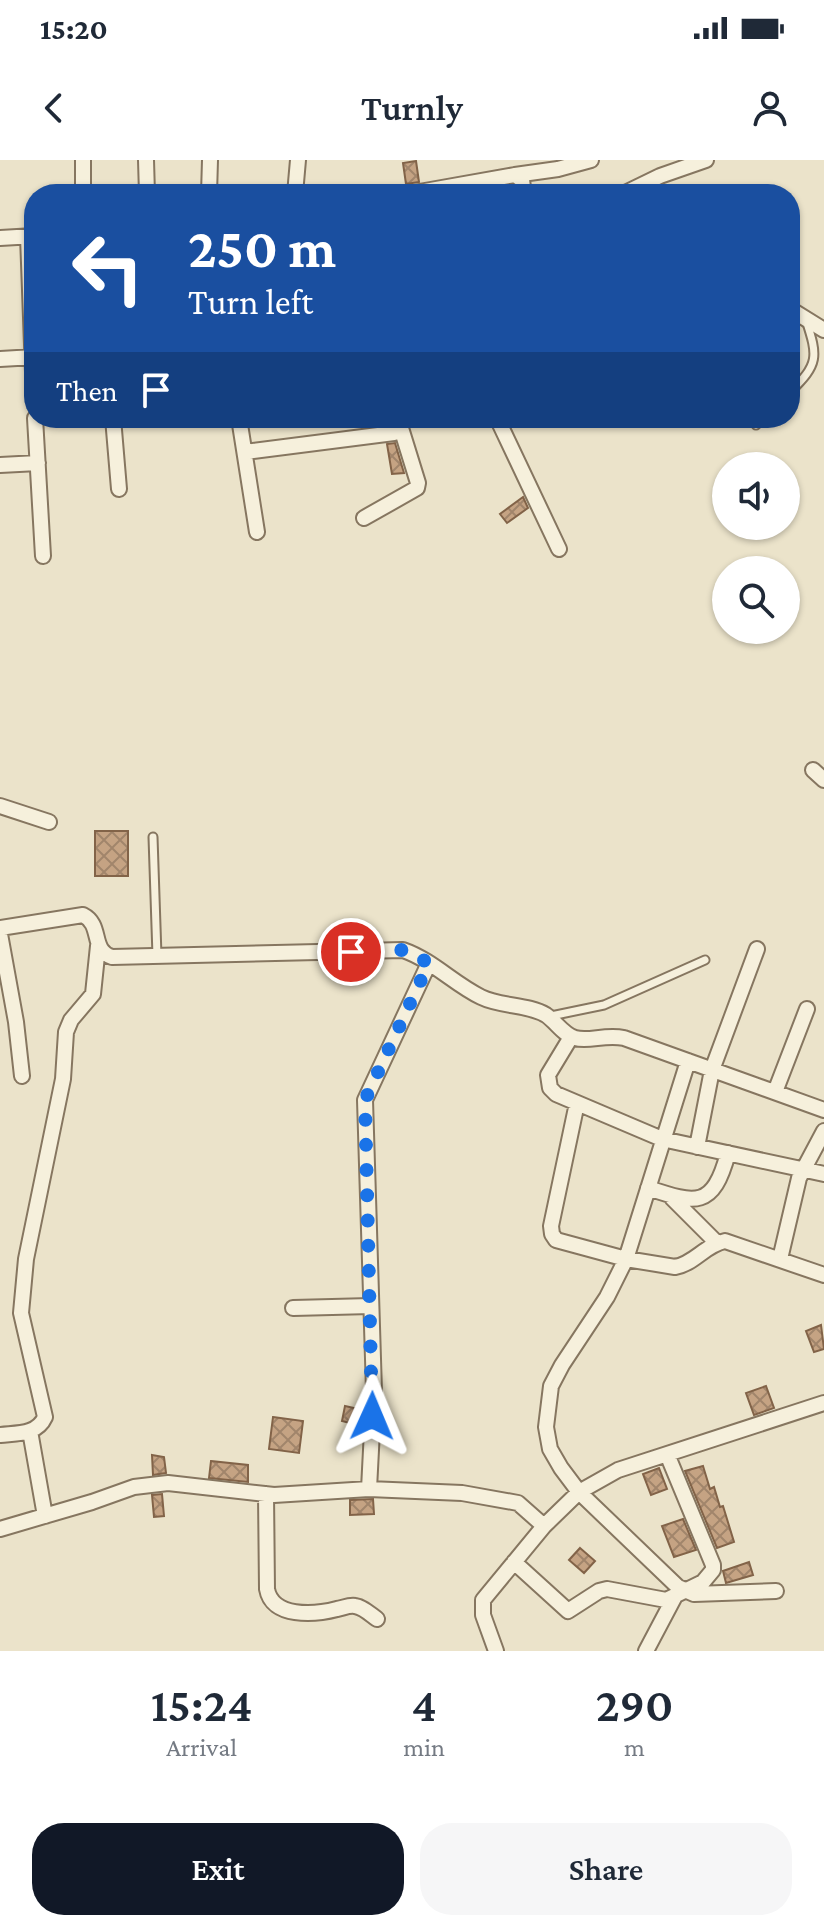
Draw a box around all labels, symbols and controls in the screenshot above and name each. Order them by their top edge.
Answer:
text: 15:20 [40,12,108,45]
icon: back [32,86,76,130]
icon: person [748,86,792,130]
text: Turnly [361,88,463,128]
icon: left [56,216,160,320]
text: 250 m [188,217,336,279]
text: Turn left [188,282,313,322]
icon: arrive [134,368,178,412]
text: Then [56,374,118,407]
map controls [712,452,800,644]
button: sound [712,452,800,540]
button: search [712,556,800,644]
pin [317,918,385,986]
icon: arrive [329,930,373,974]
position arrow [330,1374,414,1458]
text: 15:24 [151,1678,253,1731]
text: 4 [412,1678,437,1731]
text: 290 [596,1678,673,1731]
text: Arrival [166,1733,237,1762]
text: min [403,1733,445,1762]
text: m [624,1733,645,1762]
button: Exit [32,1823,404,1915]
button: Share [420,1823,792,1915]

